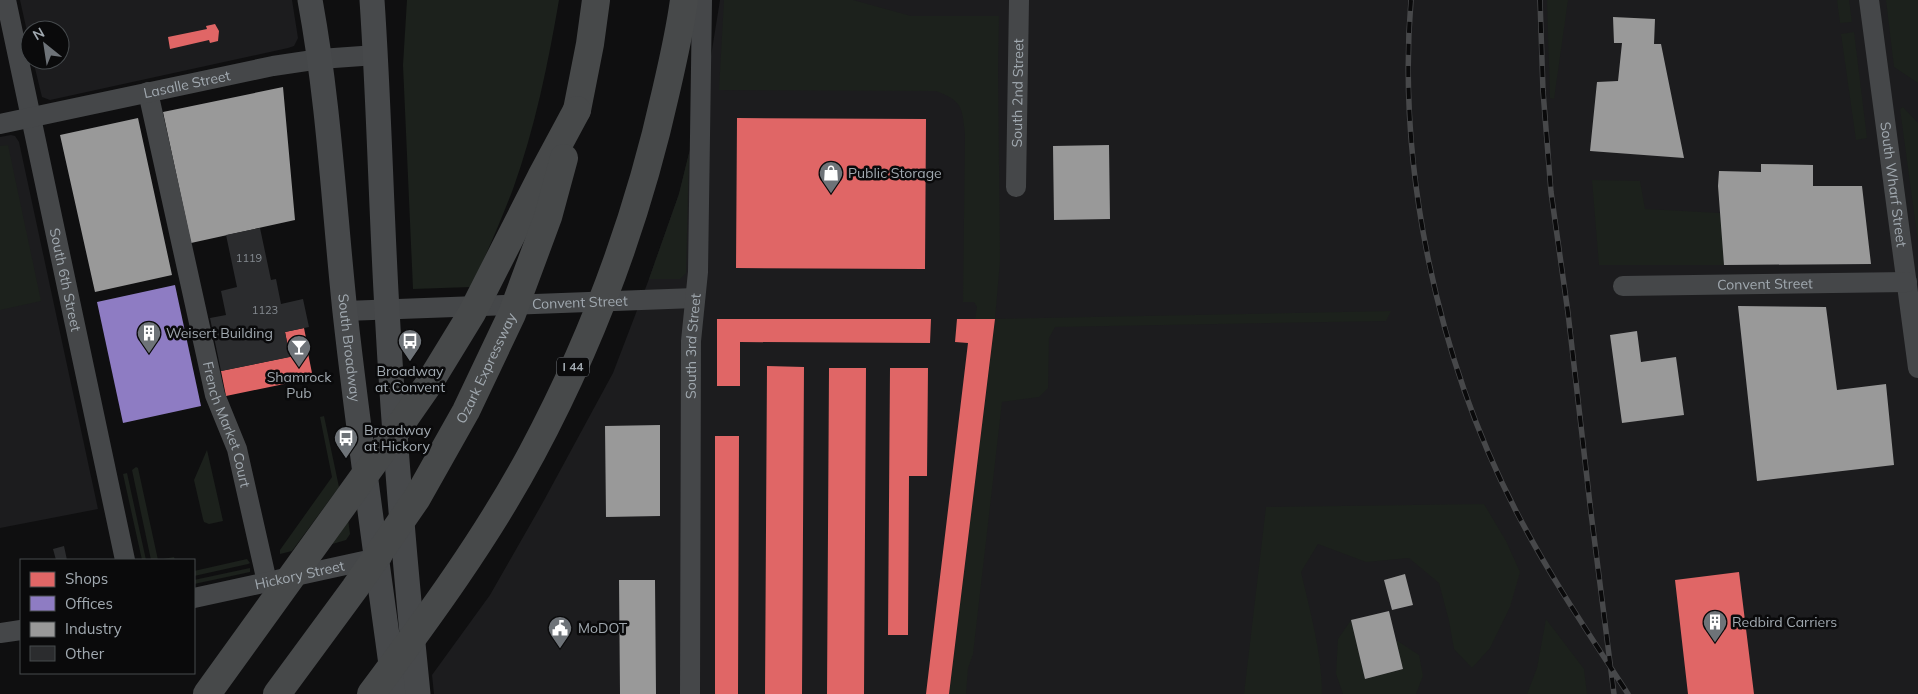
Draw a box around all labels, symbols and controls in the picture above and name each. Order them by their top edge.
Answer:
north arrow [20,20,70,70]
text: N [29,23,48,44]
street label: South 2nd Street [1008,38,1027,148]
street label: Lasalle Street [142,66,232,102]
street label: South Wharf Street [1876,121,1911,248]
shop icon: Public Storage [818,160,844,194]
place label: Public Storage [848,164,942,182]
street label: South 6th Street [46,226,85,333]
house number: 1119 [236,251,262,265]
street label: Convent Street [1717,274,1813,294]
street label: Convent Street [532,292,628,313]
street label: South 3rd Street [682,292,705,399]
street label: South Broadway [334,293,365,403]
house number: 1123 [252,303,278,317]
street label: Ozark Expressway [452,309,520,427]
building icon: Weisert Building [136,320,162,354]
place label: Weisert Building [166,324,273,342]
bus stop icon: Broadway at Convent [397,328,423,362]
bar icon: Shamrock Pub [286,334,312,368]
road number: I 44 [557,358,589,377]
street label: French Market Court [199,360,254,489]
place label: Broadway at Convent [375,362,445,396]
place label: Shamrock Pub [267,368,332,402]
place label: Broadway at Hickory [364,421,432,455]
bus stop icon: Broadway at Hickory [333,425,359,459]
street label: Hickory Street [253,556,346,594]
legend [20,559,195,674]
text: Shops [65,569,108,588]
text: Offices [65,594,113,613]
building icon: Redbird Carriers [1702,609,1728,643]
place label: Redbird Carriers [1732,613,1837,631]
public building icon: MoDOT [547,615,573,649]
text: Industry [65,619,122,638]
place label: MoDOT [578,619,628,637]
text: Other [65,644,105,663]

